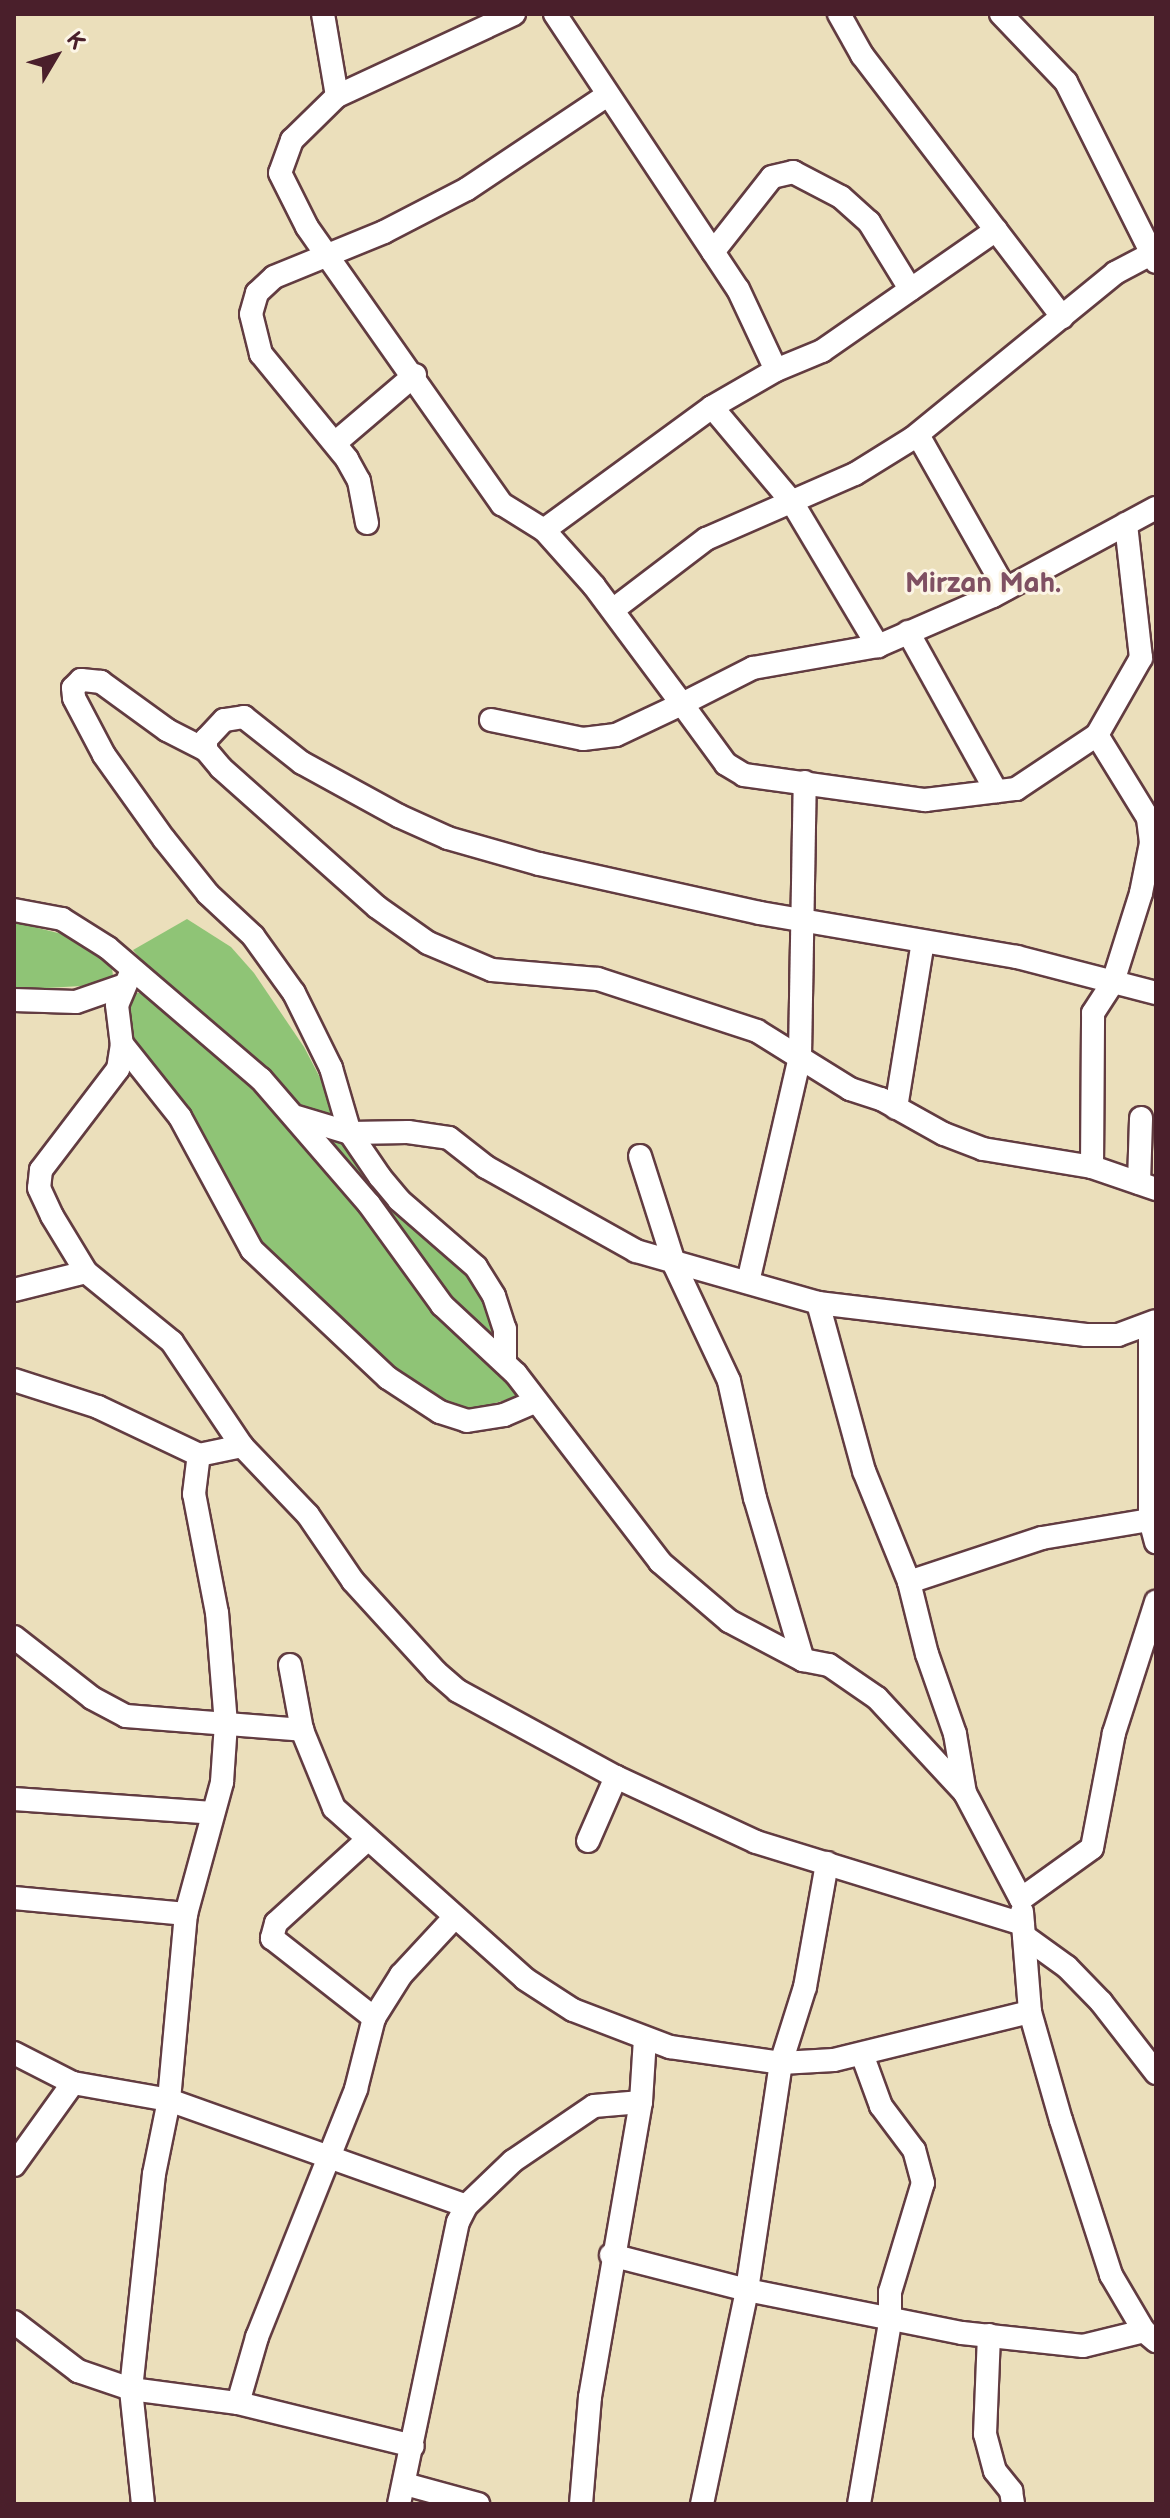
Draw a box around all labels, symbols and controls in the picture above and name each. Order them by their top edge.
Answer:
north arrow [16,16,96,96]
text: K [60,27,91,55]
district label: Mirzan Mah. [905,567,1061,601]

